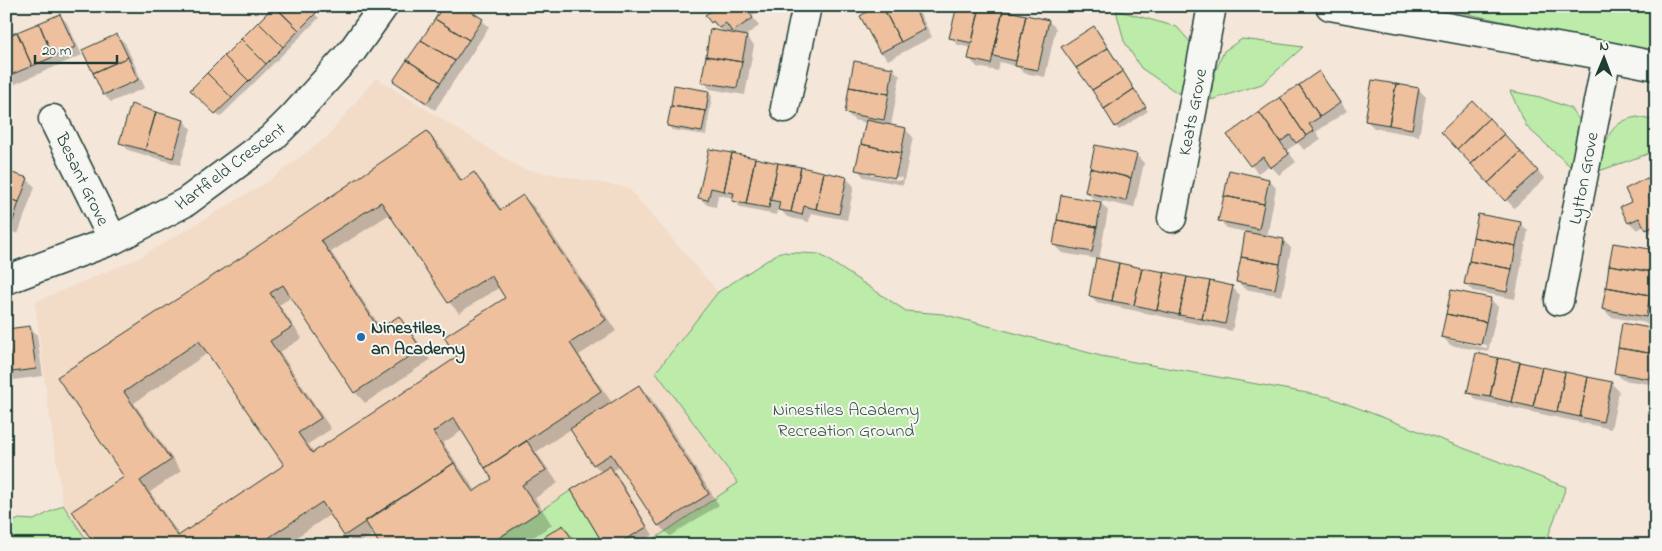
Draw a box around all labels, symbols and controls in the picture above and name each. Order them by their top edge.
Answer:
scale bar [35,32,118,64]
north arrow [1580,32,1630,82]
text: N [1599,36,1609,57]
text: 20 m [42,40,72,62]
street label: Keats Grove [1173,66,1215,158]
street label: Hartfield Crescent [170,117,292,218]
street label: Besant Grove [47,128,115,231]
street label: Lytton Grove [1563,129,1607,227]
place label: Ninestiles, an Academy [371,316,465,364]
marker: Ninestiles, an Academy [355,331,367,343]
park label: Ninestiles Academy Recreation Ground [773,398,919,445]

